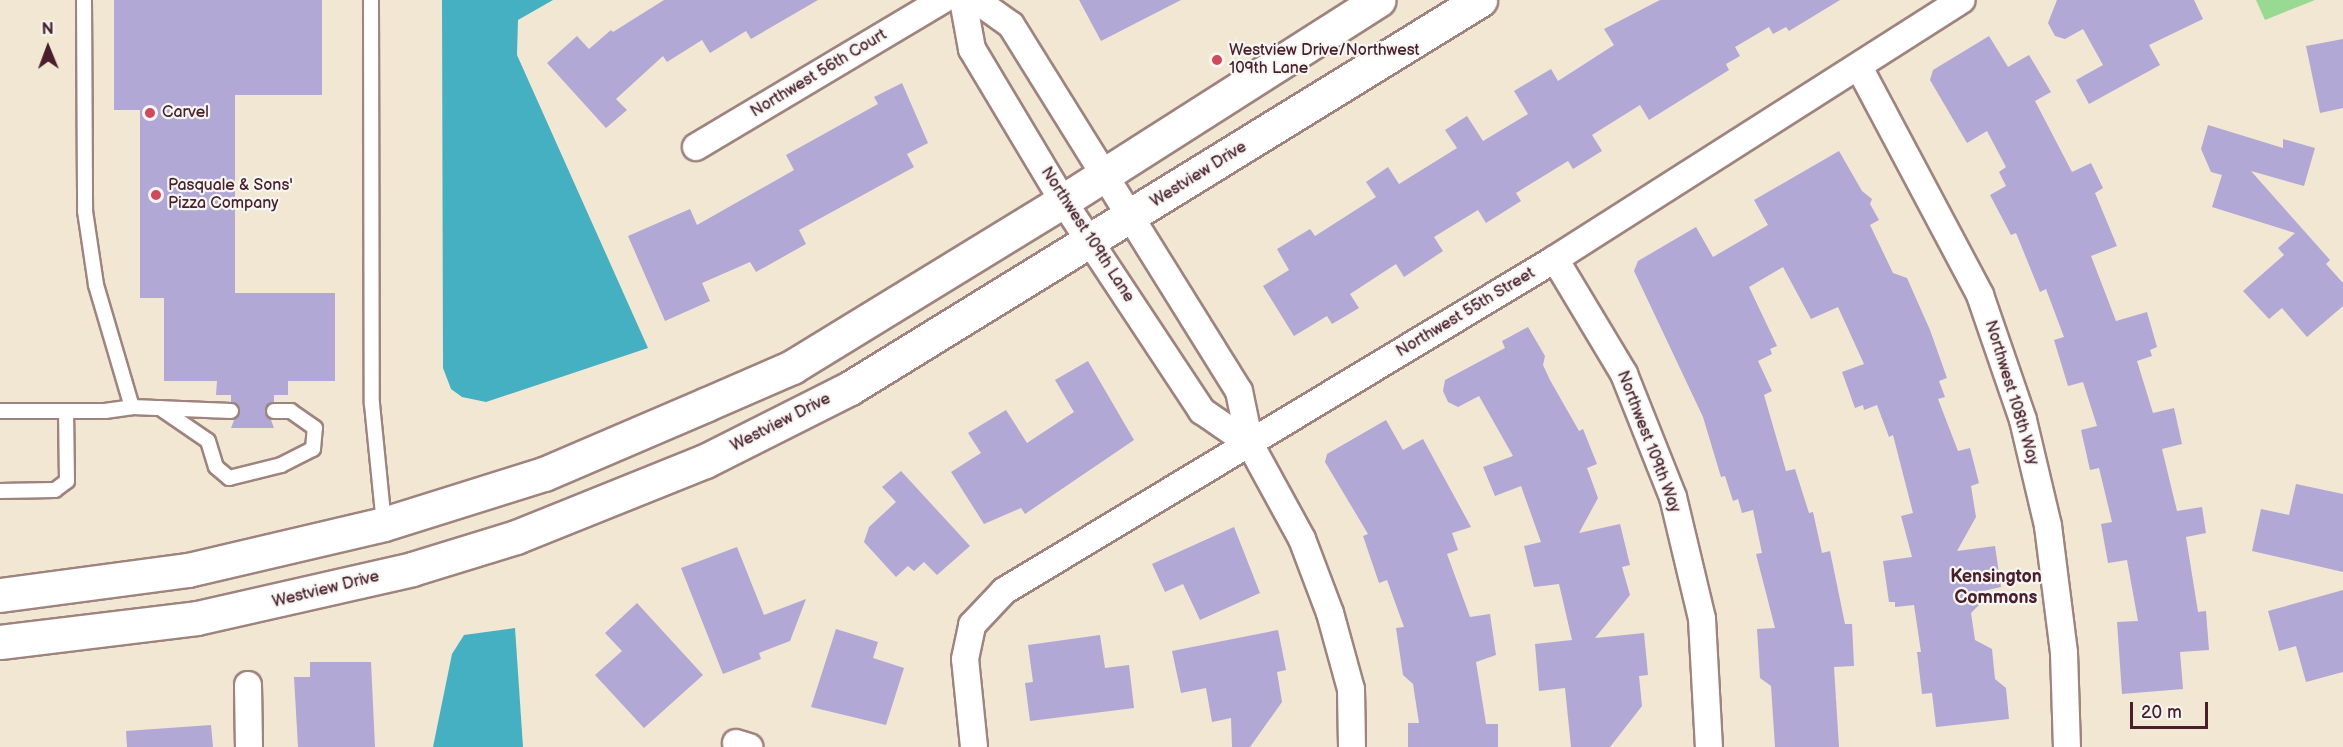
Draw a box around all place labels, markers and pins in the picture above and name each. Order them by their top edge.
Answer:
place label: Westview Drive/Northwest 109th Lane [1229,41,1419,79]
marker: Westview Drive/Northwest 109th Lane [1210,53,1224,67]
place label: Carvel [162,103,209,123]
marker: Carvel [143,106,157,120]
place label: Pasquale & Sons' Pizza Company [168,176,293,214]
marker: Pasquale & Sons' Pizza Company [149,188,163,202]

